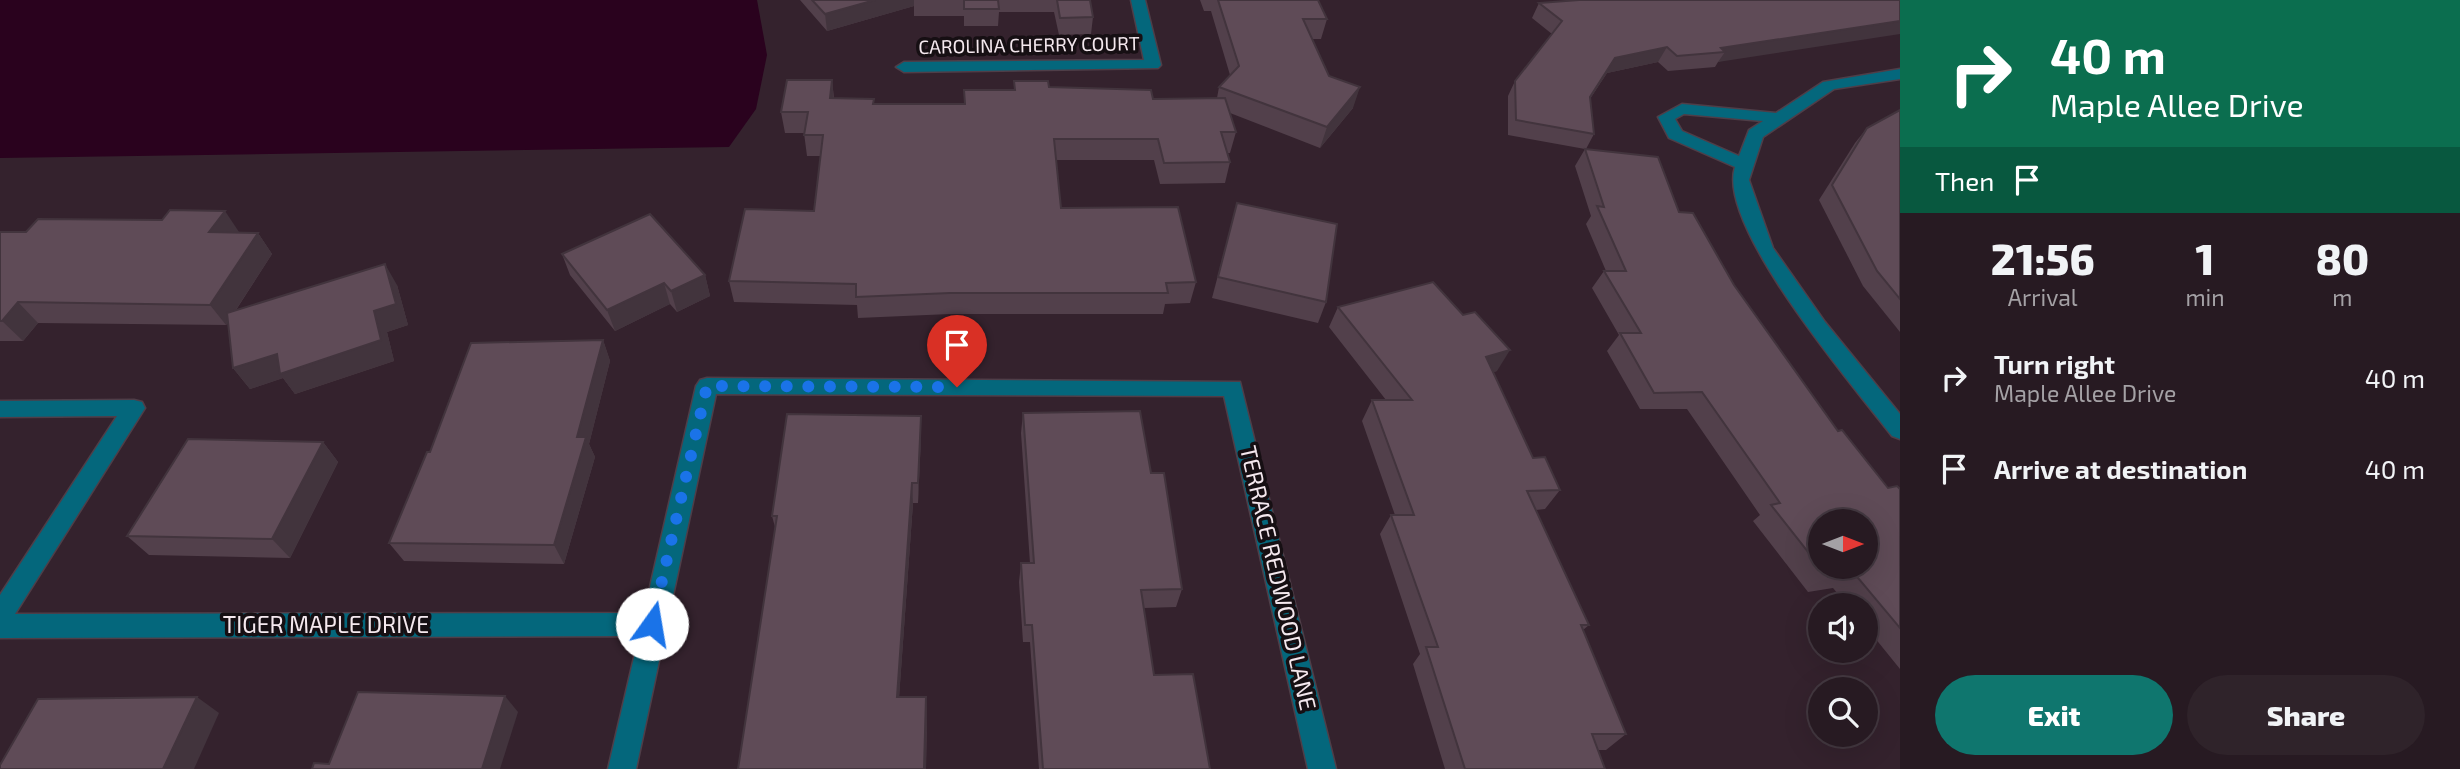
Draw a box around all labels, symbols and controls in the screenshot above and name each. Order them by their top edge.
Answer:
text: 40 m [2050,25,2166,84]
icon: right [1935,28,2026,119]
street label: CAROLINA CHERRY COURT [918,31,1140,58]
text: Maple Allee Drive [2050,85,2304,123]
icon: arrive [2008,161,2046,199]
text: Then [1935,165,1994,196]
text: 21:56 [1991,233,2095,283]
text: 1 [2196,233,2215,283]
text: 80 [2315,233,2369,283]
text: Arrival [2008,283,2078,311]
text: min [2185,283,2225,311]
text: m [2332,283,2352,311]
pin [927,315,987,387]
icon: arrive [938,326,976,364]
text: Turn right [1994,348,2115,379]
icon: right [1935,359,1973,397]
text: 40 m [2365,362,2425,393]
text: Maple Allee Drive [1994,379,2176,407]
street label: TERRACE REDWOOD LANE [1235,443,1323,713]
icon: arrive [1935,450,1973,488]
text: Arrive at destination [1994,453,2247,484]
text: 40 m [2365,453,2425,484]
north arrow [1808,509,1878,579]
map controls [1808,509,1878,747]
position arrow [615,587,689,661]
button: sound [1808,593,1878,663]
street label: TIGER MAPLE DRIVE [223,610,429,638]
button: Exit [1935,675,2173,755]
button: Share [2187,675,2425,755]
button: search [1808,677,1878,747]

